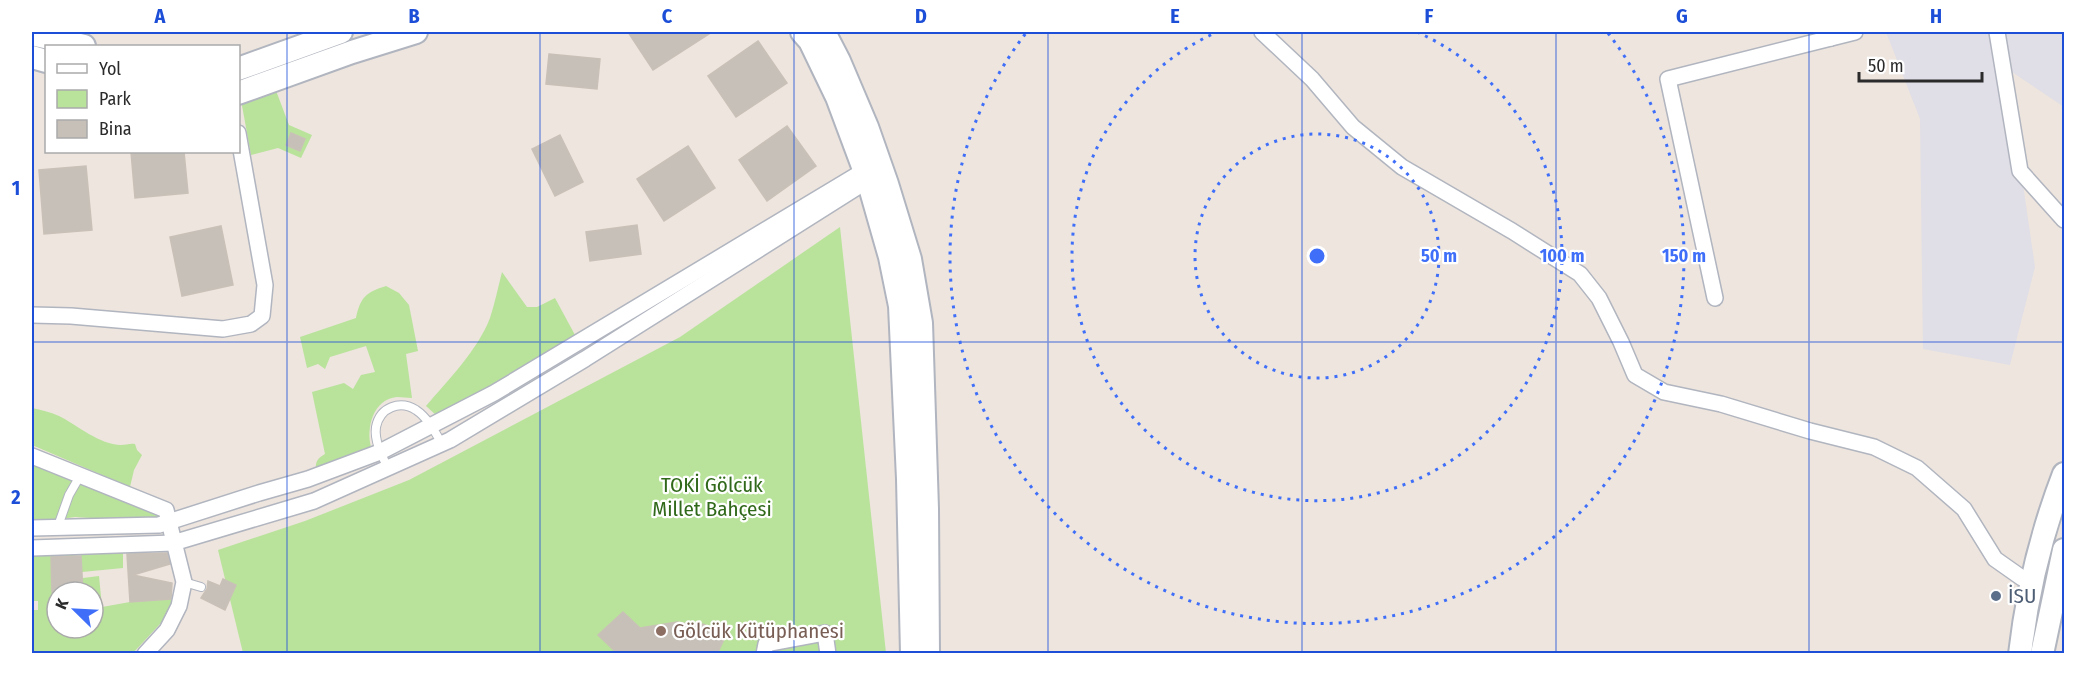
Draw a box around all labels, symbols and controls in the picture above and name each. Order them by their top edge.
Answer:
text: A [154,4,167,28]
text: B [408,4,420,28]
text: C [662,4,673,28]
text: D [915,4,927,28]
text: E [1170,4,1180,28]
text: F [1425,4,1434,28]
text: G [1676,4,1688,28]
text: H [1930,4,1942,28]
legend [45,45,240,153]
scale bar [1859,45,1982,83]
text: 50 m [1868,55,1904,77]
text: Yol [99,58,121,80]
text: Park [99,88,132,110]
text: Bina [99,118,132,140]
text: 1 [12,176,20,200]
text: 50 m [1421,245,1457,267]
text: 100 m [1540,245,1584,267]
text: 150 m [1662,245,1706,267]
centre of rings [1307,246,1327,266]
park label: TOKİ Gölcük Millet Bahçesi [652,472,772,522]
text: 2 [10,485,21,509]
north arrow [45,580,105,640]
place label: İSU [2008,583,2036,609]
marker: İSU [1989,589,2003,603]
text: K [51,595,73,612]
place label: Gölcük Kütüphanesi [673,618,844,644]
marker: Gölcük Kütüphanesi [654,624,668,638]

